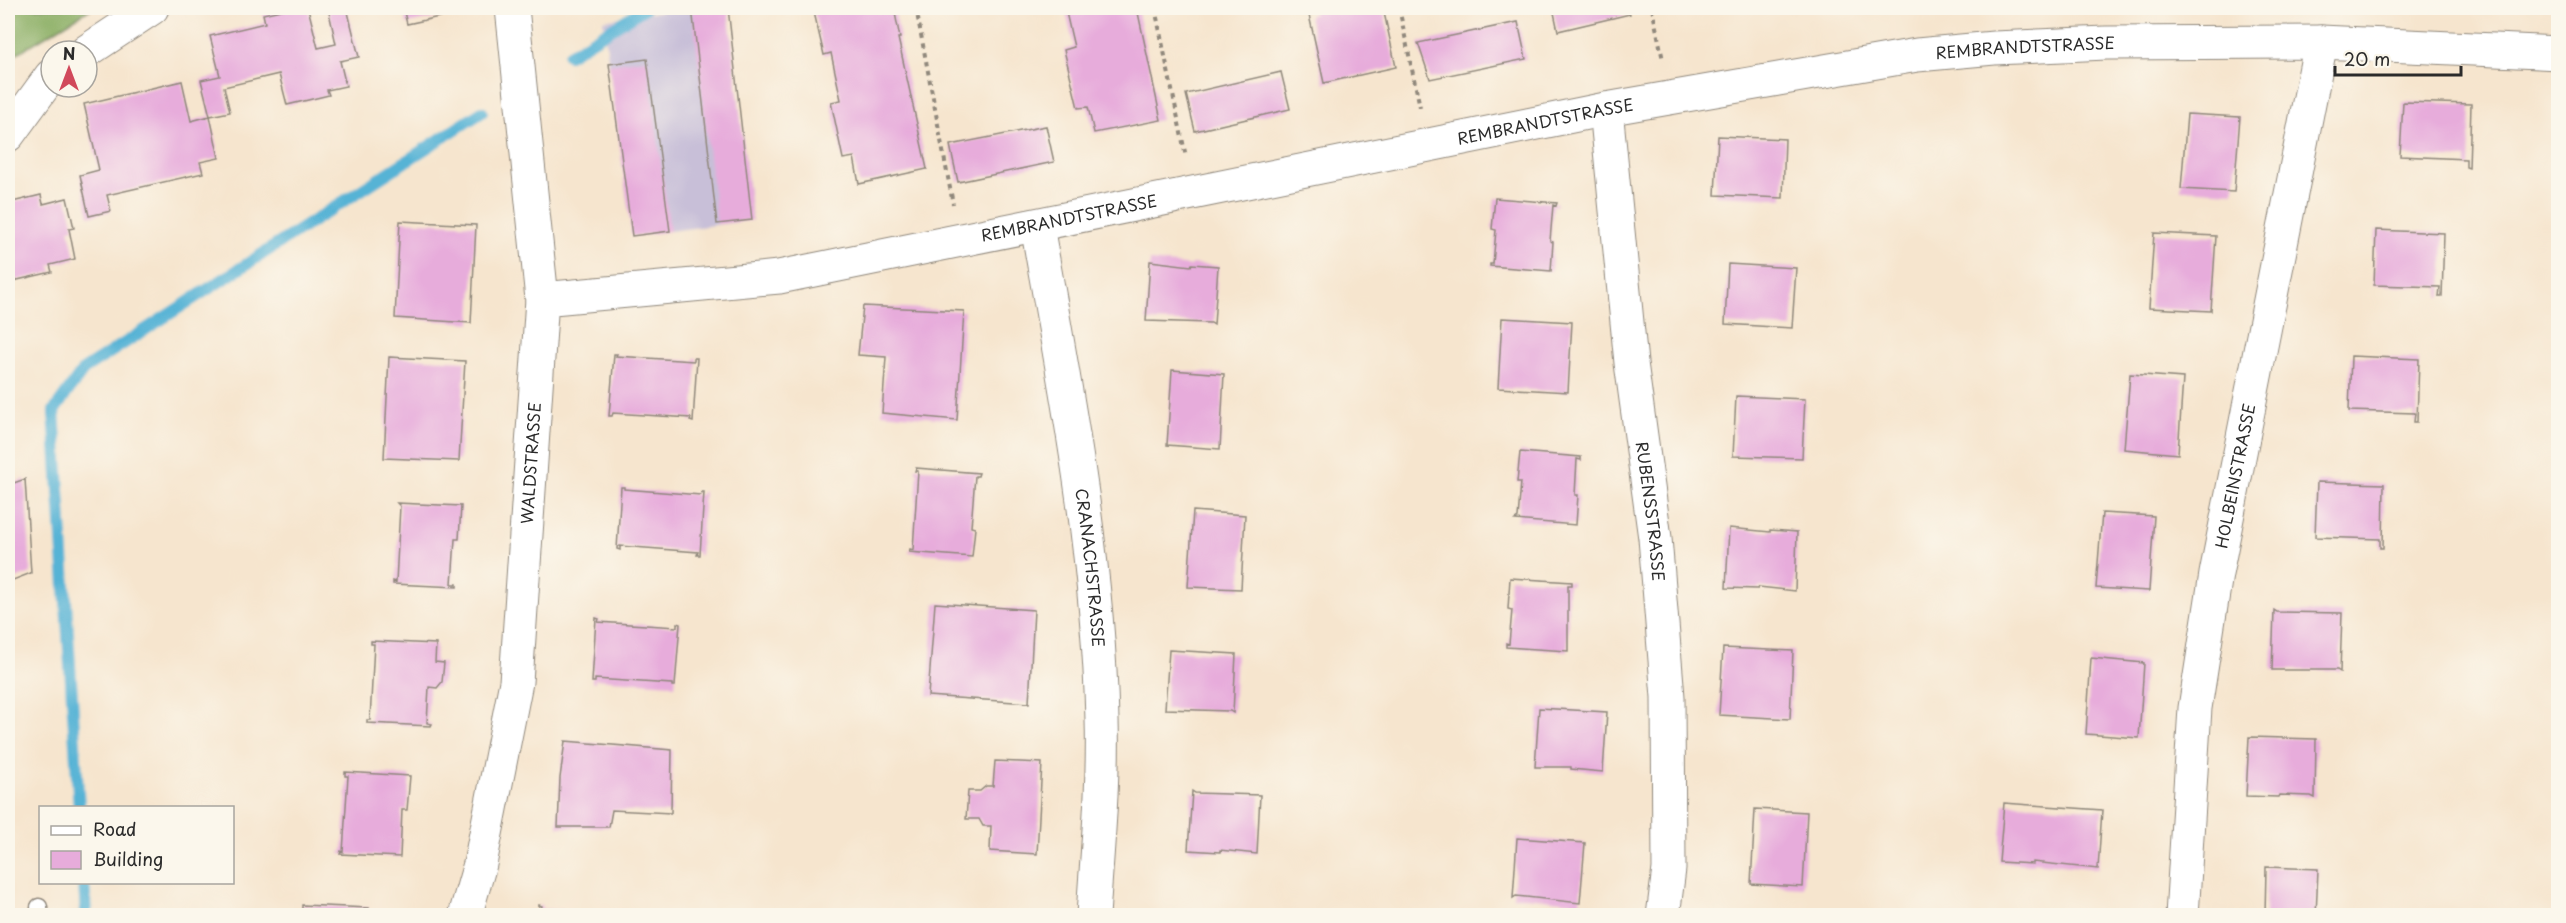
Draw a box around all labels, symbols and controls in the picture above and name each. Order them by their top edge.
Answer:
street label: REMBRANDTSTRASSE [1934,30,2115,64]
north arrow [39,39,99,99]
scale bar [2335,39,2461,77]
text: N [63,41,75,65]
text: 20 m [2344,45,2390,72]
street label: REMBRANDTSTRASSE [1455,91,1635,150]
street label: REMBRANDTSTRASSE [978,187,1159,247]
street label: WALDSTRASSE [514,401,546,525]
street label: HOLBEINSTRASSE [2208,401,2260,550]
street label: RUBENSSTRASSE [1631,440,1672,582]
street label: CRANACHSTRASSE [1070,487,1112,648]
legend [39,806,234,884]
text: Road [93,815,137,842]
text: Building [93,845,163,872]

